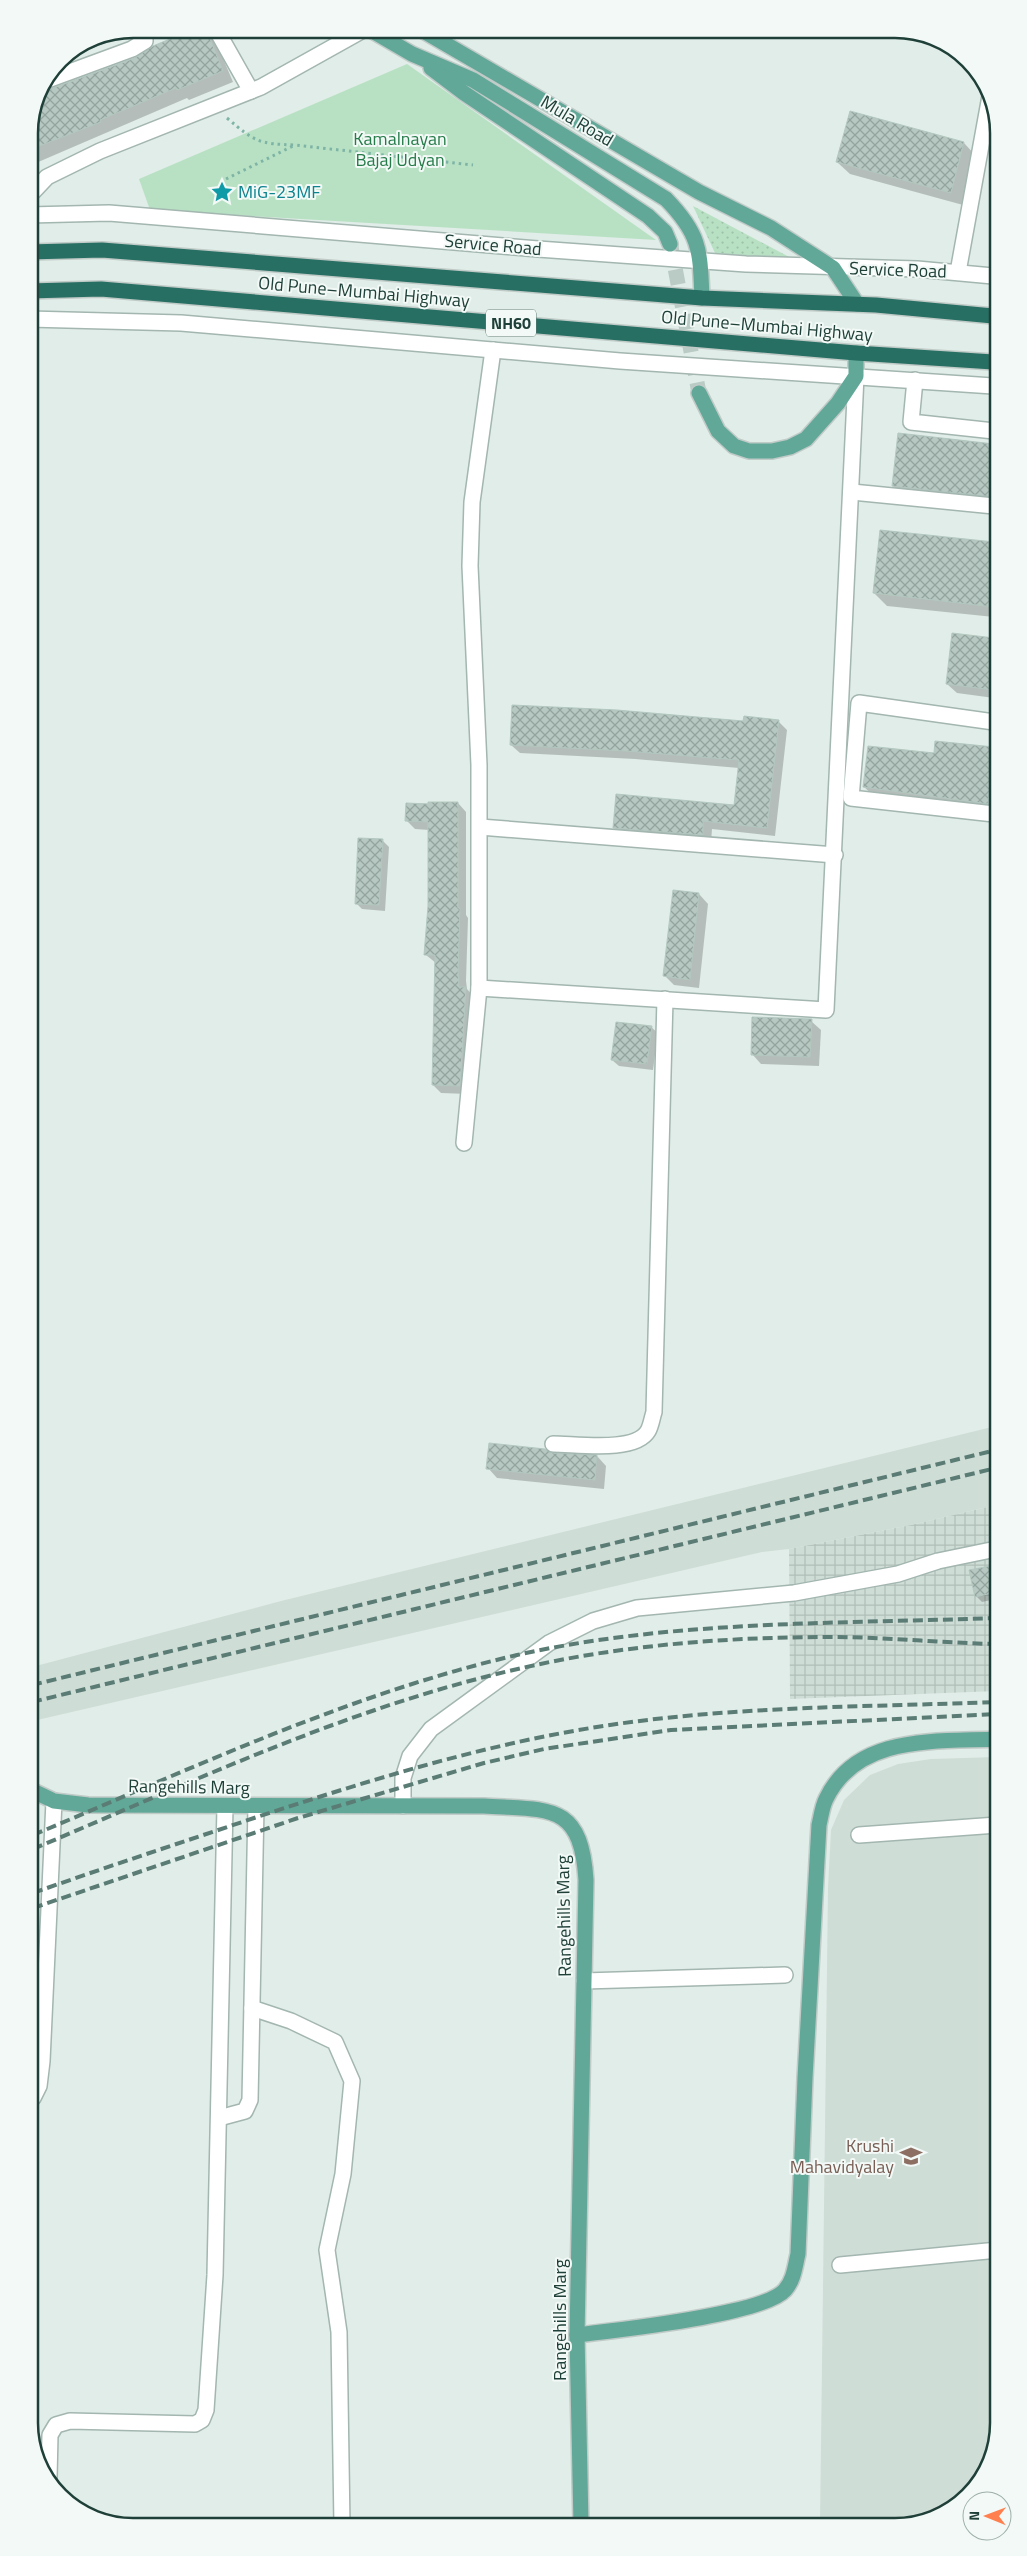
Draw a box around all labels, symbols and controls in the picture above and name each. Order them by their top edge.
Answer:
street label: Mula Road [536,88,619,153]
park label: Kamalnayan Bajaj Udyan [353,125,447,173]
place label: MiG-23MF [238,178,321,205]
place icon: MiG-23MF [209,179,235,205]
street label: Service Road [443,227,543,262]
street label: Service Road [849,254,947,285]
street label: Old Pune–Mumbai Highway [257,269,471,314]
street label: Old Pune–Mumbai Highway [660,303,874,348]
road number: NH60 [486,309,536,336]
street label: Rangehills Marg [128,1772,250,1801]
street label: Rangehills Marg [549,1855,578,1977]
place label: Krushi Mahavidyalay [790,2132,894,2180]
school or university icon: Krushi Mahavidyalay [898,2143,924,2169]
street label: Rangehills Marg [546,2259,573,2381]
north arrow [962,2491,1012,2541]
text: N [963,2511,984,2521]

